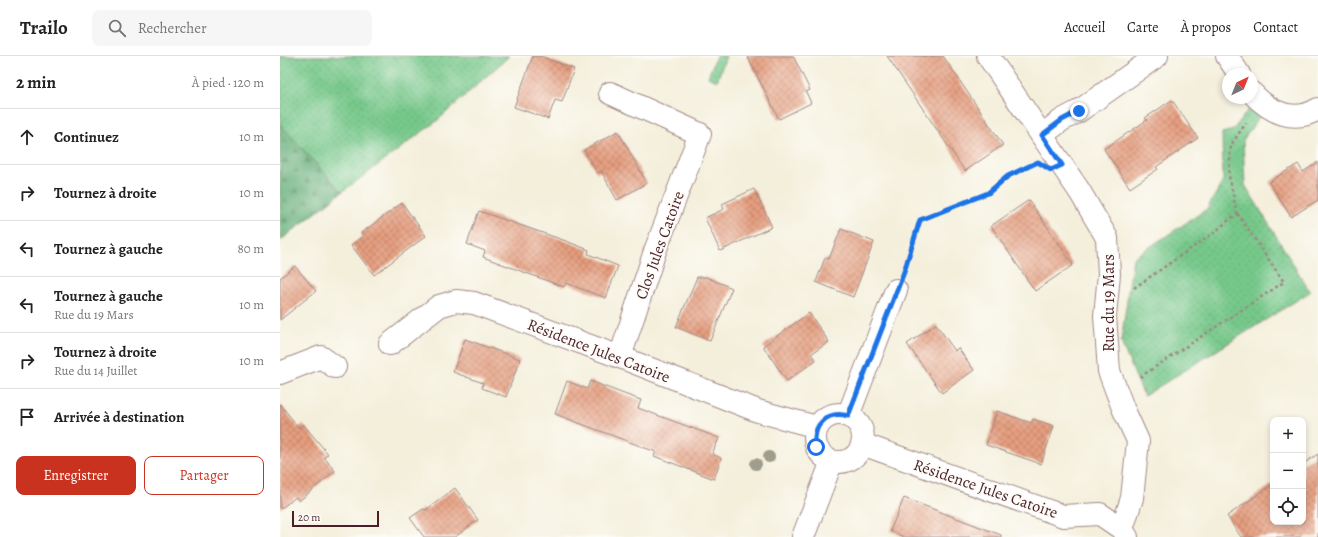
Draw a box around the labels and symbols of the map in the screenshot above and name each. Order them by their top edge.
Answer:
north arrow [1222,68,1258,104]
route end [1070,102,1088,120]
street label: Clos Jules Catoire [630,188,690,303]
street label: Rue du 19 Mars [1098,254,1120,352]
street label: Résidence Jules Catoire [524,314,673,388]
route start [807,438,825,456]
street label: Résidence Jules Catoire [911,454,1061,524]
scale bar [292,509,379,528]

